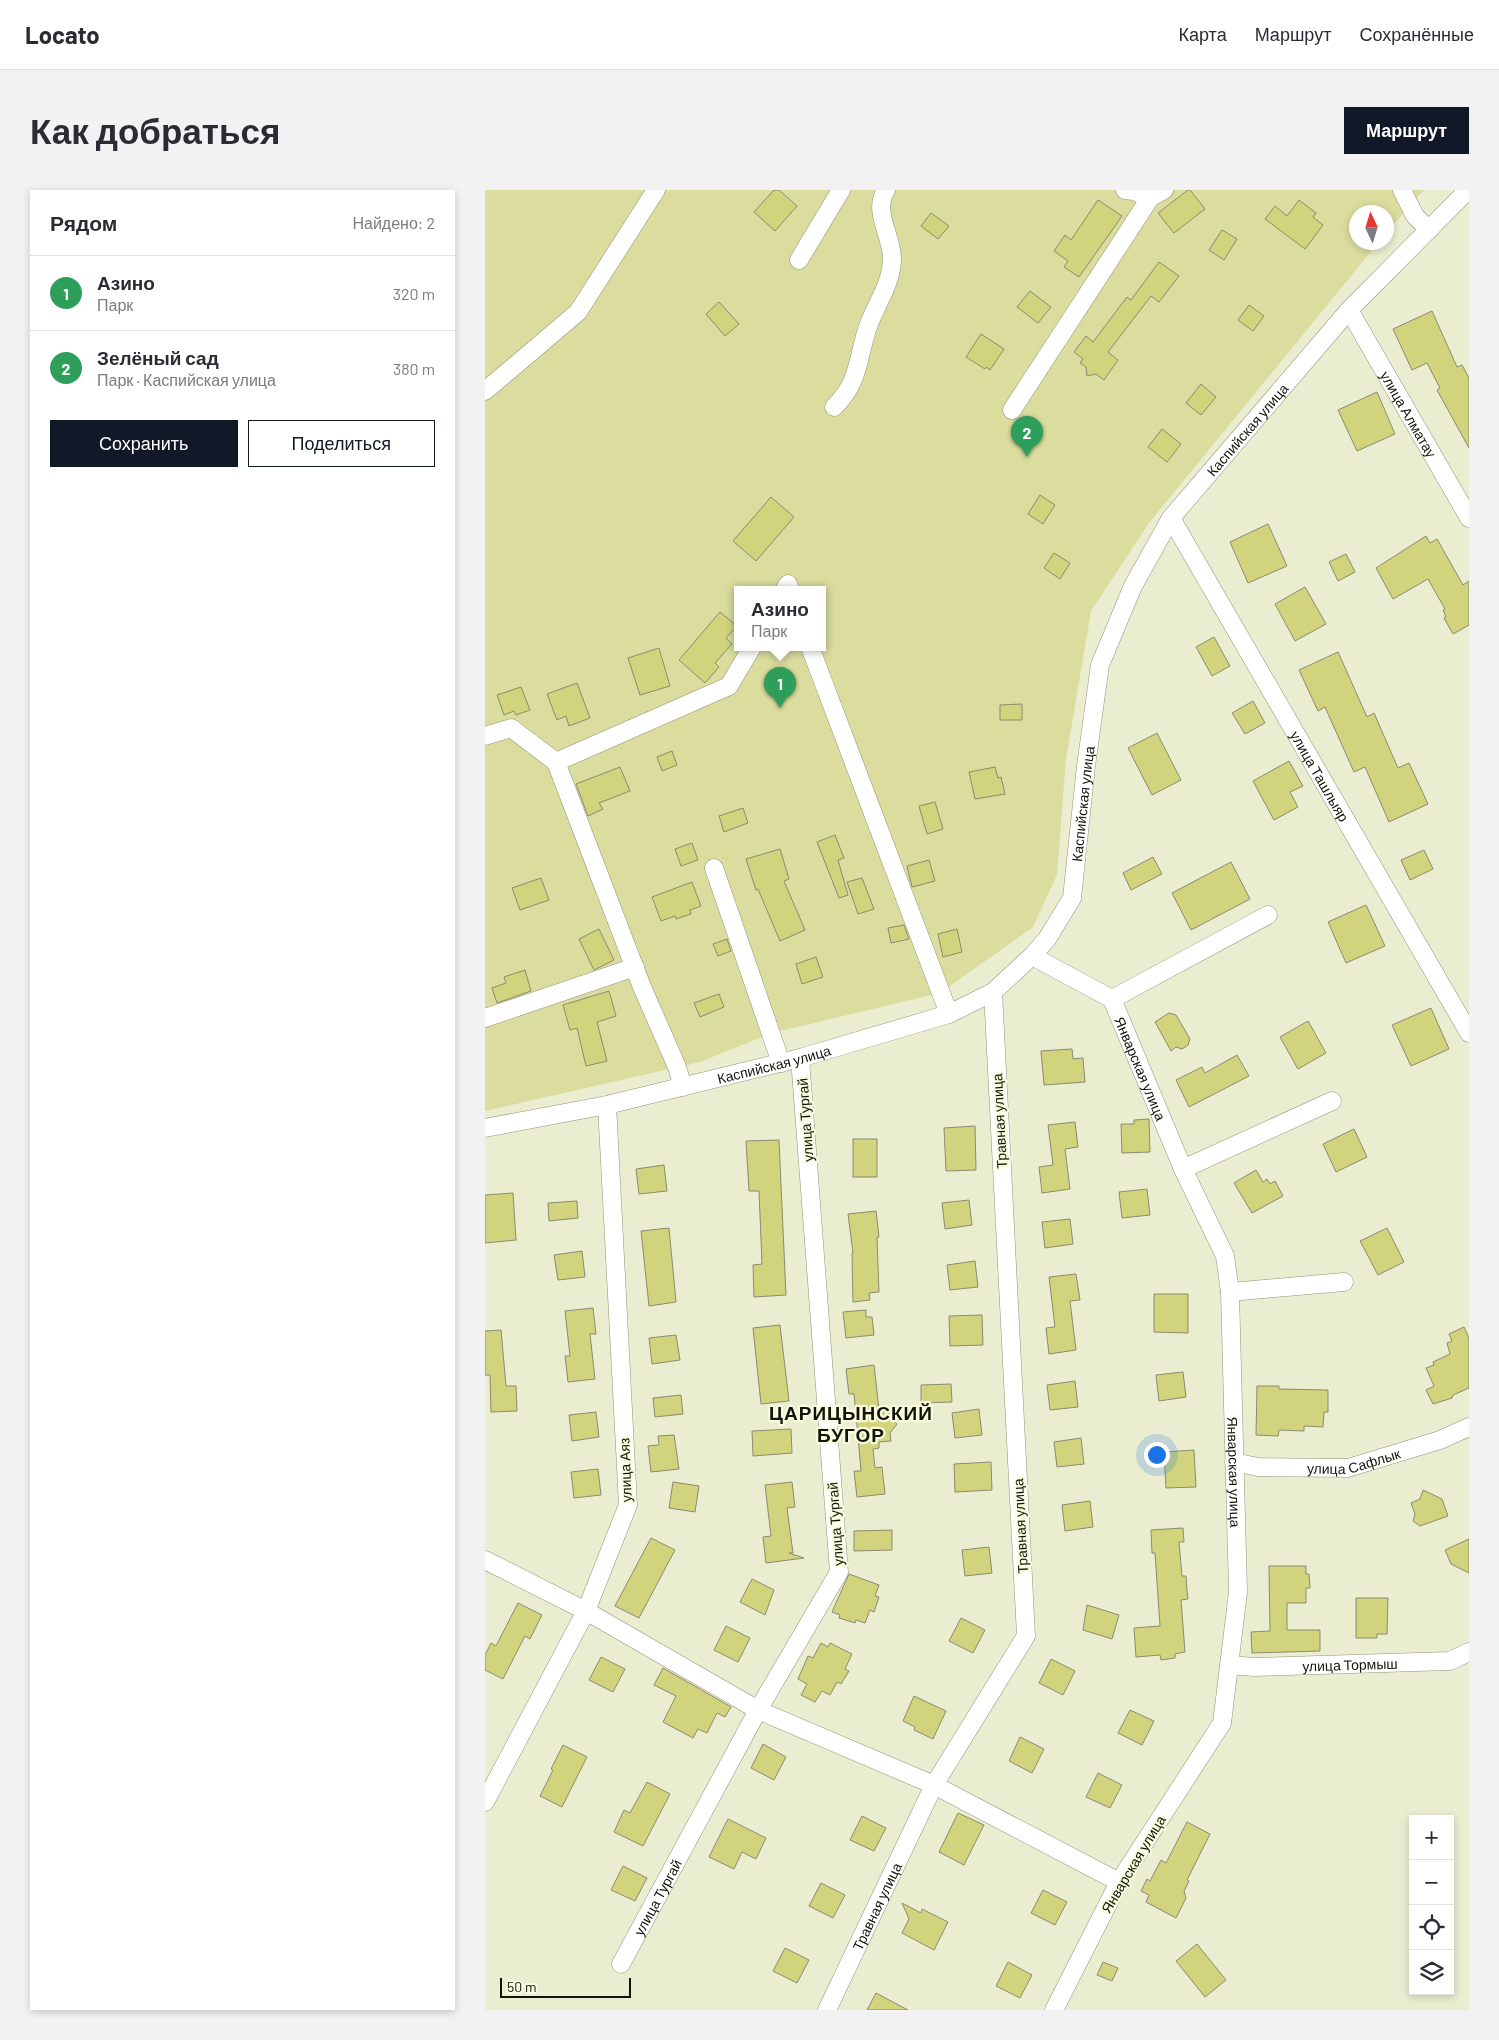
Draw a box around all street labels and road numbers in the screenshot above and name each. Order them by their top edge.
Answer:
street label: улица Алматау [1377,368,1441,460]
street label: Каспийская улица [1203,379,1291,479]
street label: улица Ташлыяр [1287,728,1353,824]
street label: Каспийская улица [1067,744,1097,862]
street label: Январская улица [1112,1014,1170,1123]
street label: Каспийская улица [715,1041,833,1086]
street label: Травная улица [988,1073,1010,1169]
street label: улица Тургай [794,1077,816,1163]
street label: Январская улица [1225,1416,1245,1528]
street label: улица Аяз [615,1437,635,1503]
street label: улица Сафлык [1307,1444,1403,1477]
street label: Травная улица [1009,1478,1031,1574]
street label: улица Тургай [824,1481,846,1567]
street label: улица Тормыш [1302,1654,1398,1674]
street label: Январская улица [1097,1812,1169,1916]
street label: улица Тургай [630,1856,685,1938]
street label: Травная улица [848,1859,905,1953]

